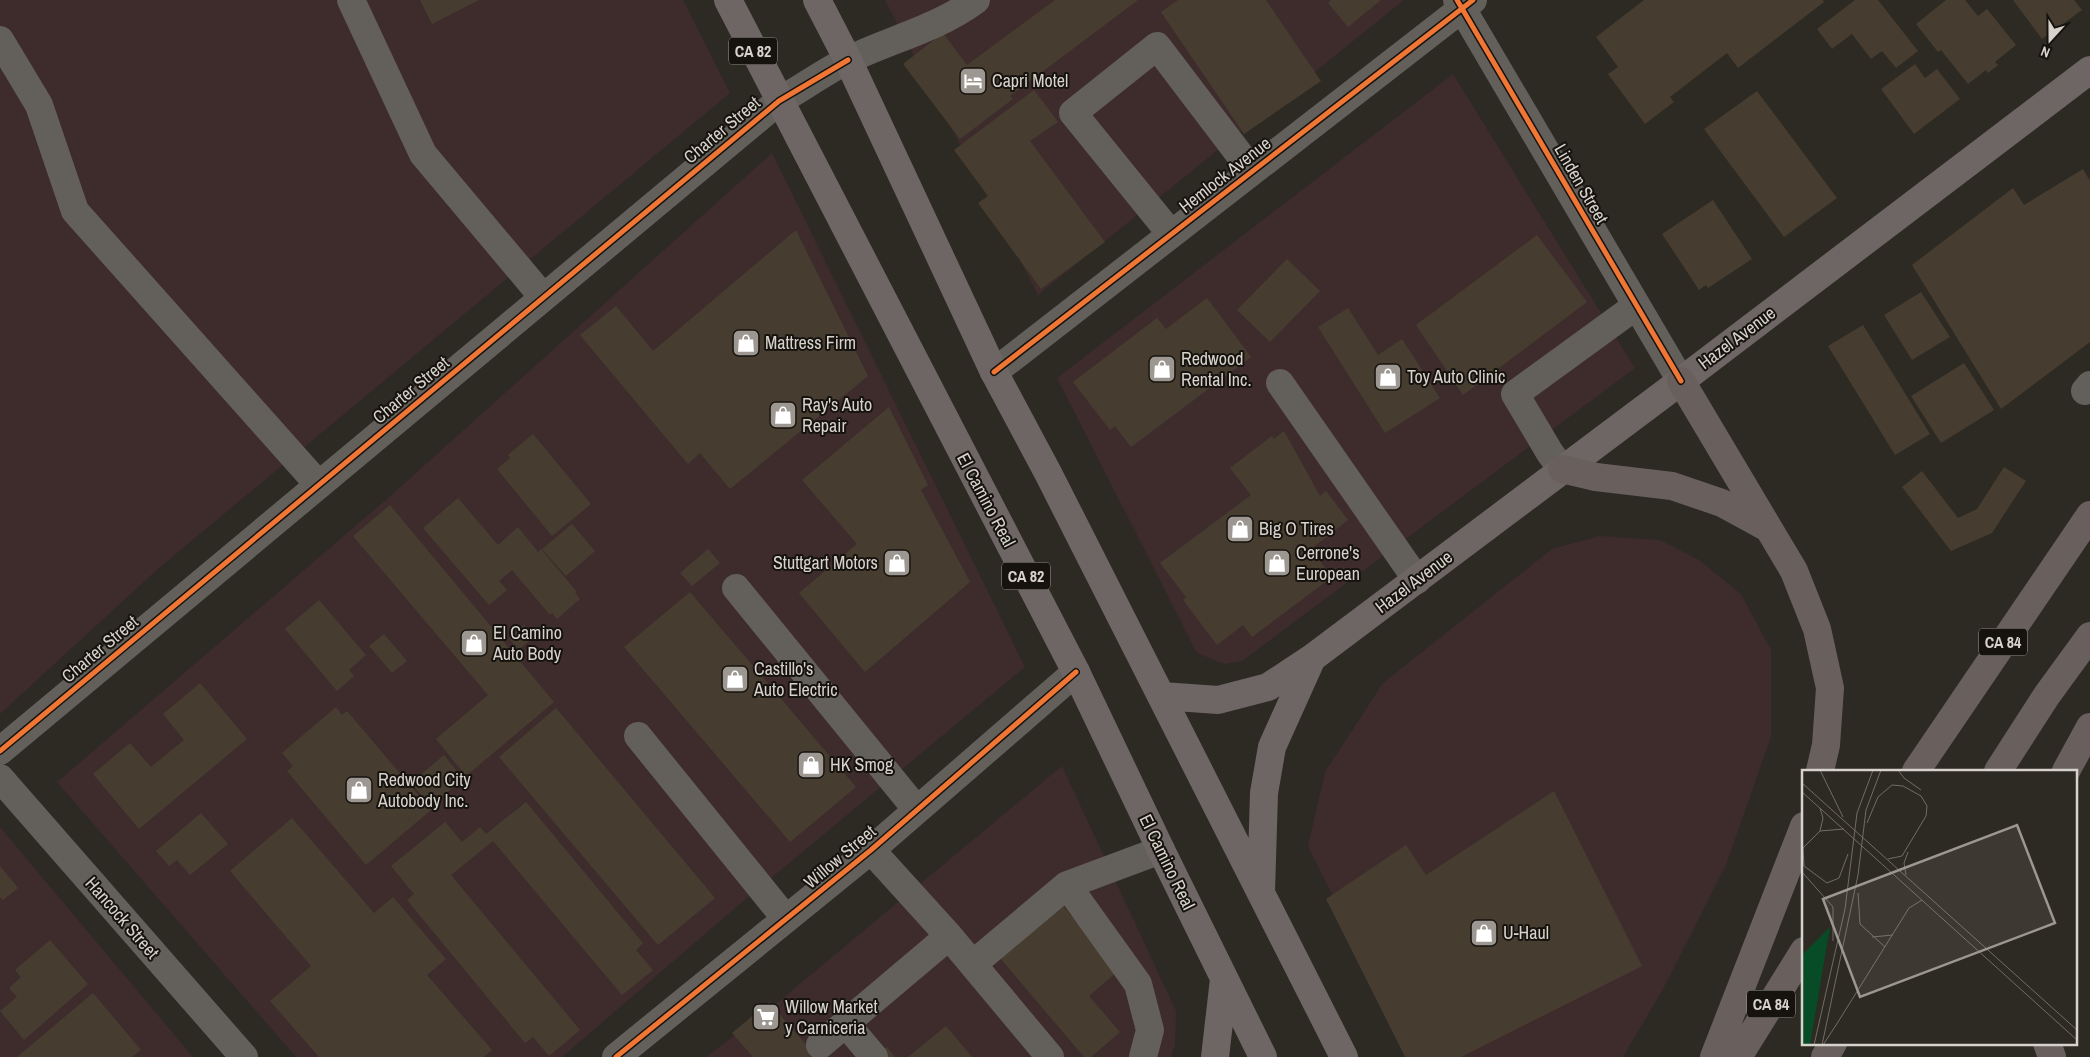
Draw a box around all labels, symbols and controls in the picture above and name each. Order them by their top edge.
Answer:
north arrow [2025,15,2075,65]
road number: CA 82 [729,37,777,64]
text: N [2038,42,2052,62]
hotel icon: Capri Motel [958,66,988,96]
place label: Capri Motel [992,68,1068,93]
street label: Charter Street [678,90,765,169]
street label: Hemlock Avenue [1173,131,1276,218]
street label: Linden Street [1548,139,1614,228]
street label: Hazel Avenue [1693,300,1780,375]
shop icon: Mattress Firm [731,328,761,358]
place label: Mattress Firm [765,330,856,355]
place label: Redwood Rental Inc. [1181,346,1252,392]
street label: Charter Street [367,350,454,429]
shop icon: Redwood Rental Inc. [1147,354,1177,384]
shop icon: Toy Auto Clinic [1373,362,1403,392]
place label: Toy Auto Clinic [1407,364,1505,389]
place label: Ray's Auto Repair [802,392,872,438]
shop icon: Ray's Auto Repair [768,400,798,430]
street label: El Camino Real [951,448,1022,551]
shop icon: Big O Tires [1225,514,1255,544]
place label: Big O Tires [1259,516,1334,541]
place label: Cerrone's European [1296,540,1360,586]
street label: Hazel Avenue [1370,544,1457,619]
shop icon: Stuttgart Motors [882,548,912,578]
shop icon: Cerrone's European [1262,548,1292,578]
place label: Stuttgart Motors [773,550,878,575]
road number: CA 82 [1002,562,1050,590]
street label: Charter Street [56,609,143,688]
place label: El Camino Auto Body [492,620,562,666]
shop icon: El Camino Auto Body [459,628,489,658]
road number: CA 84 [1979,628,2027,656]
place label: Castillo's Auto Electric [753,656,838,702]
shop icon: Castillo's Auto Electric [720,664,750,694]
shop icon: HK Smog [796,750,826,780]
place label: HK Smog [830,752,894,777]
place label: Redwood City Autobody Inc. [377,767,471,813]
inset map [1802,770,2078,1044]
shop icon: Redwood City Autobody Inc. [344,775,374,805]
street label: El Camino Real [1134,810,1201,914]
street label: Willow Street [798,819,881,894]
street label: Hancock Street [80,871,165,964]
shop icon: U-Haul [1469,918,1499,948]
place label: U-Haul [1503,920,1549,945]
road number: CA 84 [1747,991,1795,1018]
place label: Willow Market y Carniceria [785,994,878,1040]
supermarket icon: Willow Market y Carniceria [751,1002,781,1032]

